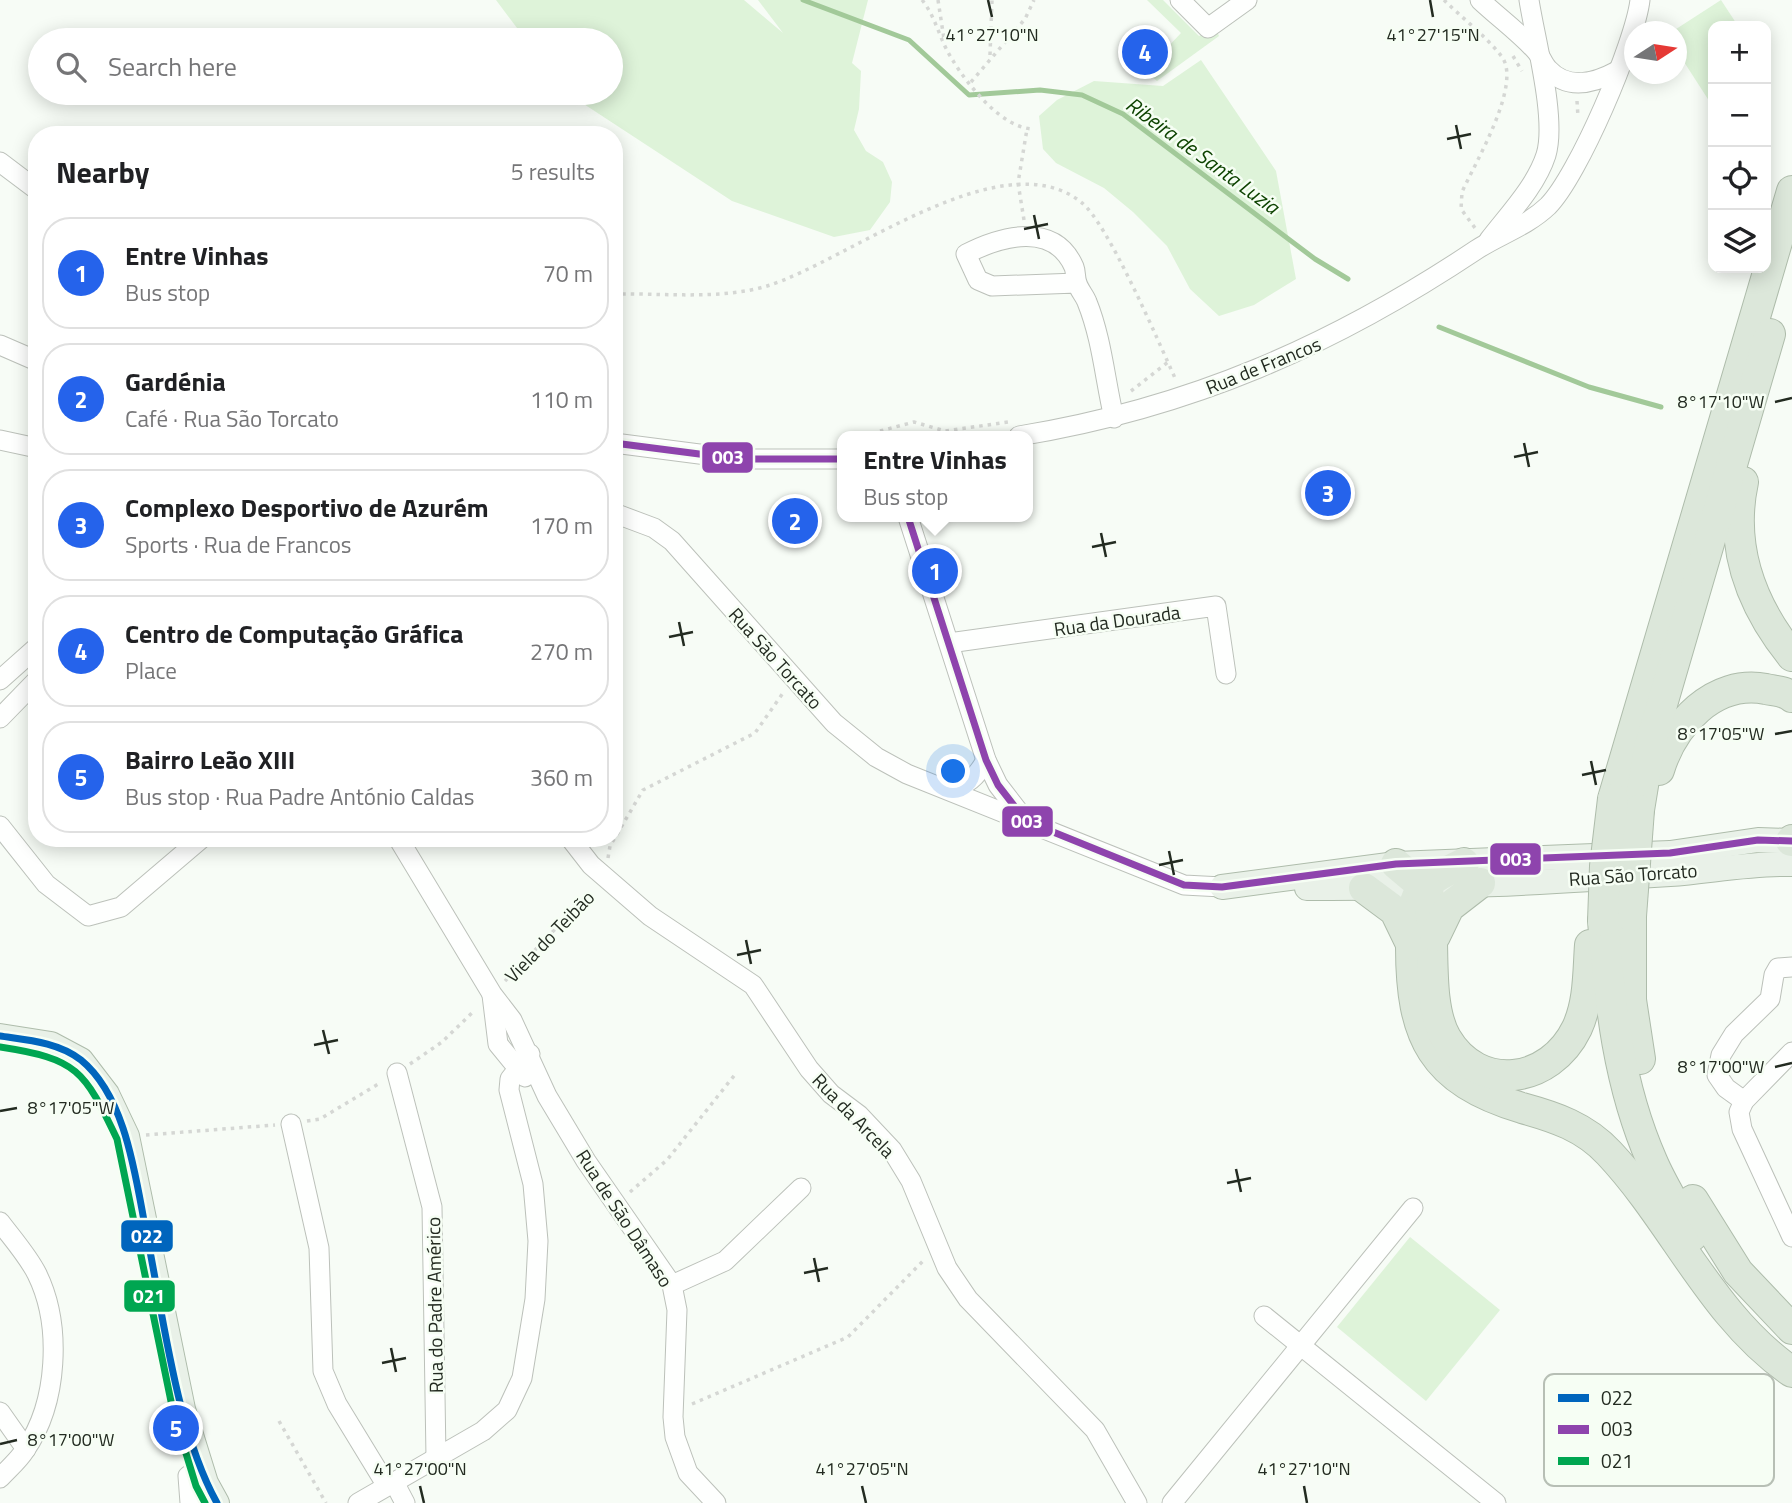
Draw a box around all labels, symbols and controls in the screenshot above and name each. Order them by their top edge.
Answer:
text: 41°27'10"N [945,21,1039,48]
text: 41°27'15"N [1386,21,1480,48]
north arrow [1624,21,1687,84]
map controls [1708,21,1771,273]
button: + [1708,21,1771,84]
pin: 4 [1122,26,1168,78]
search box [28,28,623,105]
text: Search here [108,47,237,86]
icon: search [52,48,90,86]
button: − [1708,84,1771,147]
water label: Ribeira de Santa Luzia [1120,88,1288,223]
button: locate [1708,147,1771,210]
text: Nearby [56,149,149,195]
text: 5 results [511,154,595,189]
button: layers [1708,210,1771,273]
text: Entre Vinhas [125,236,269,275]
text: 1 [75,256,87,291]
text: 70 m [543,256,593,291]
text: Bus stop [125,275,210,310]
street label: Rua de Francos [1201,329,1325,401]
text: Gardénia [125,362,226,401]
text: 2 [75,382,87,417]
text: 110 m [530,382,593,417]
text: 8°17'10"W [1678,388,1764,415]
text: Café · Rua São Torcato [125,401,339,436]
popup [837,431,1033,522]
text: Entre Vinhas [863,440,1007,479]
line badge: 003 [701,441,754,474]
text: 003 [712,442,744,471]
pin: 3 [1305,467,1351,519]
text: Bus stop [863,479,948,514]
text: Complexo Desportivo de Azurém [125,488,489,527]
pin: 2 [772,495,818,547]
text: 3 [75,508,87,543]
text: 170 m [530,508,593,543]
text: Sports · Rua de Francos [125,527,351,562]
pin: 1 [912,545,958,597]
street label: Rua da Dourada [1052,597,1182,643]
street label: Rua São Torcato [722,600,830,716]
text: Centro de Computação Gráfica [125,614,463,653]
text: 4 [75,634,87,669]
text: 270 m [530,634,593,669]
text: Place [125,653,177,688]
text: 8°17'05"W [1678,720,1764,747]
text: Bairro Leão XIII [125,740,295,779]
your location [936,754,970,788]
text: 5 [75,760,87,795]
text: 360 m [530,760,593,795]
text: Bus stop · Rua Padre António Caldas [125,779,474,814]
line badge: 003 [1001,805,1054,838]
text: 003 [1011,806,1043,835]
line badge: 003 [1489,842,1542,876]
text: 003 [1500,844,1532,873]
street label: Rua São Torcato [1568,855,1698,893]
street label: Viela do Teibão [497,883,601,989]
text: 8°17'00"W [1678,1053,1764,1080]
street label: Rua da Arcela [806,1066,902,1164]
text: 8°17'05"W [28,1094,114,1121]
street label: Rua de São Dâmaso [569,1143,681,1293]
street label: Rua do Padre Américo [418,1217,450,1393]
line badge: 022 [120,1219,174,1253]
text: 022 [131,1221,163,1250]
line badge: 021 [123,1279,176,1313]
text: 021 [133,1281,165,1310]
legend [1544,1374,1774,1486]
text: 022 [1601,1383,1633,1412]
pin: 5 [153,1402,199,1454]
text: 003 [1601,1414,1633,1443]
text: 8°17'00"W [28,1426,114,1453]
text: 021 [1601,1446,1633,1475]
text: 41°27'00"N [373,1455,467,1482]
text: 41°27'05"N [815,1455,909,1482]
text: 41°27'10"N [1257,1455,1351,1482]

